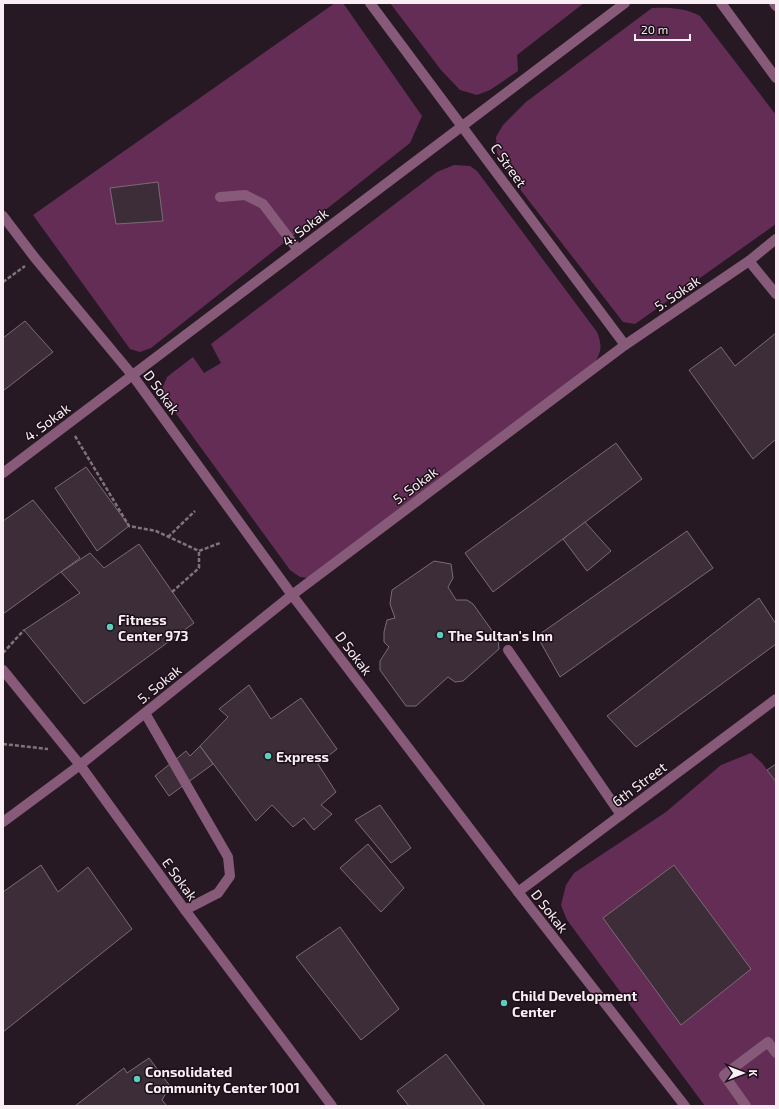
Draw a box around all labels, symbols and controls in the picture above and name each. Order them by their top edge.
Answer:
scale bar [635,16,690,42]
text: 20 m [641,22,668,36]
street label: C Street [487,140,531,190]
street label: 4. Sokak [279,204,331,250]
street label: 5. Sokak [651,272,703,314]
street label: D Sokak [140,367,184,417]
street label: 4. Sokak [21,399,73,445]
street label: 5. Sokak [389,463,441,507]
place label: Fitness Center 973 [118,611,189,644]
marker: Fitness Center 973 [105,622,115,632]
place label: The Sultan's Inn [448,627,553,644]
street label: D Sokak [332,628,376,678]
marker: The Sultan's Inn [435,630,445,640]
street label: 5. Sokak [134,661,184,707]
place label: Express [276,748,329,765]
marker: Express [263,751,273,761]
street label: 6th Street [609,758,669,810]
street label: E Sokak [159,854,201,904]
street label: D Sokak [528,886,572,936]
place label: Child Development Center [512,987,637,1020]
marker: Child Development Center [499,998,509,1008]
north arrow [723,1053,763,1093]
place label: Consolidated Community Center 1001 [145,1063,300,1096]
text: K [747,1070,760,1077]
marker: Consolidated Community Center 1001 [132,1074,142,1084]

